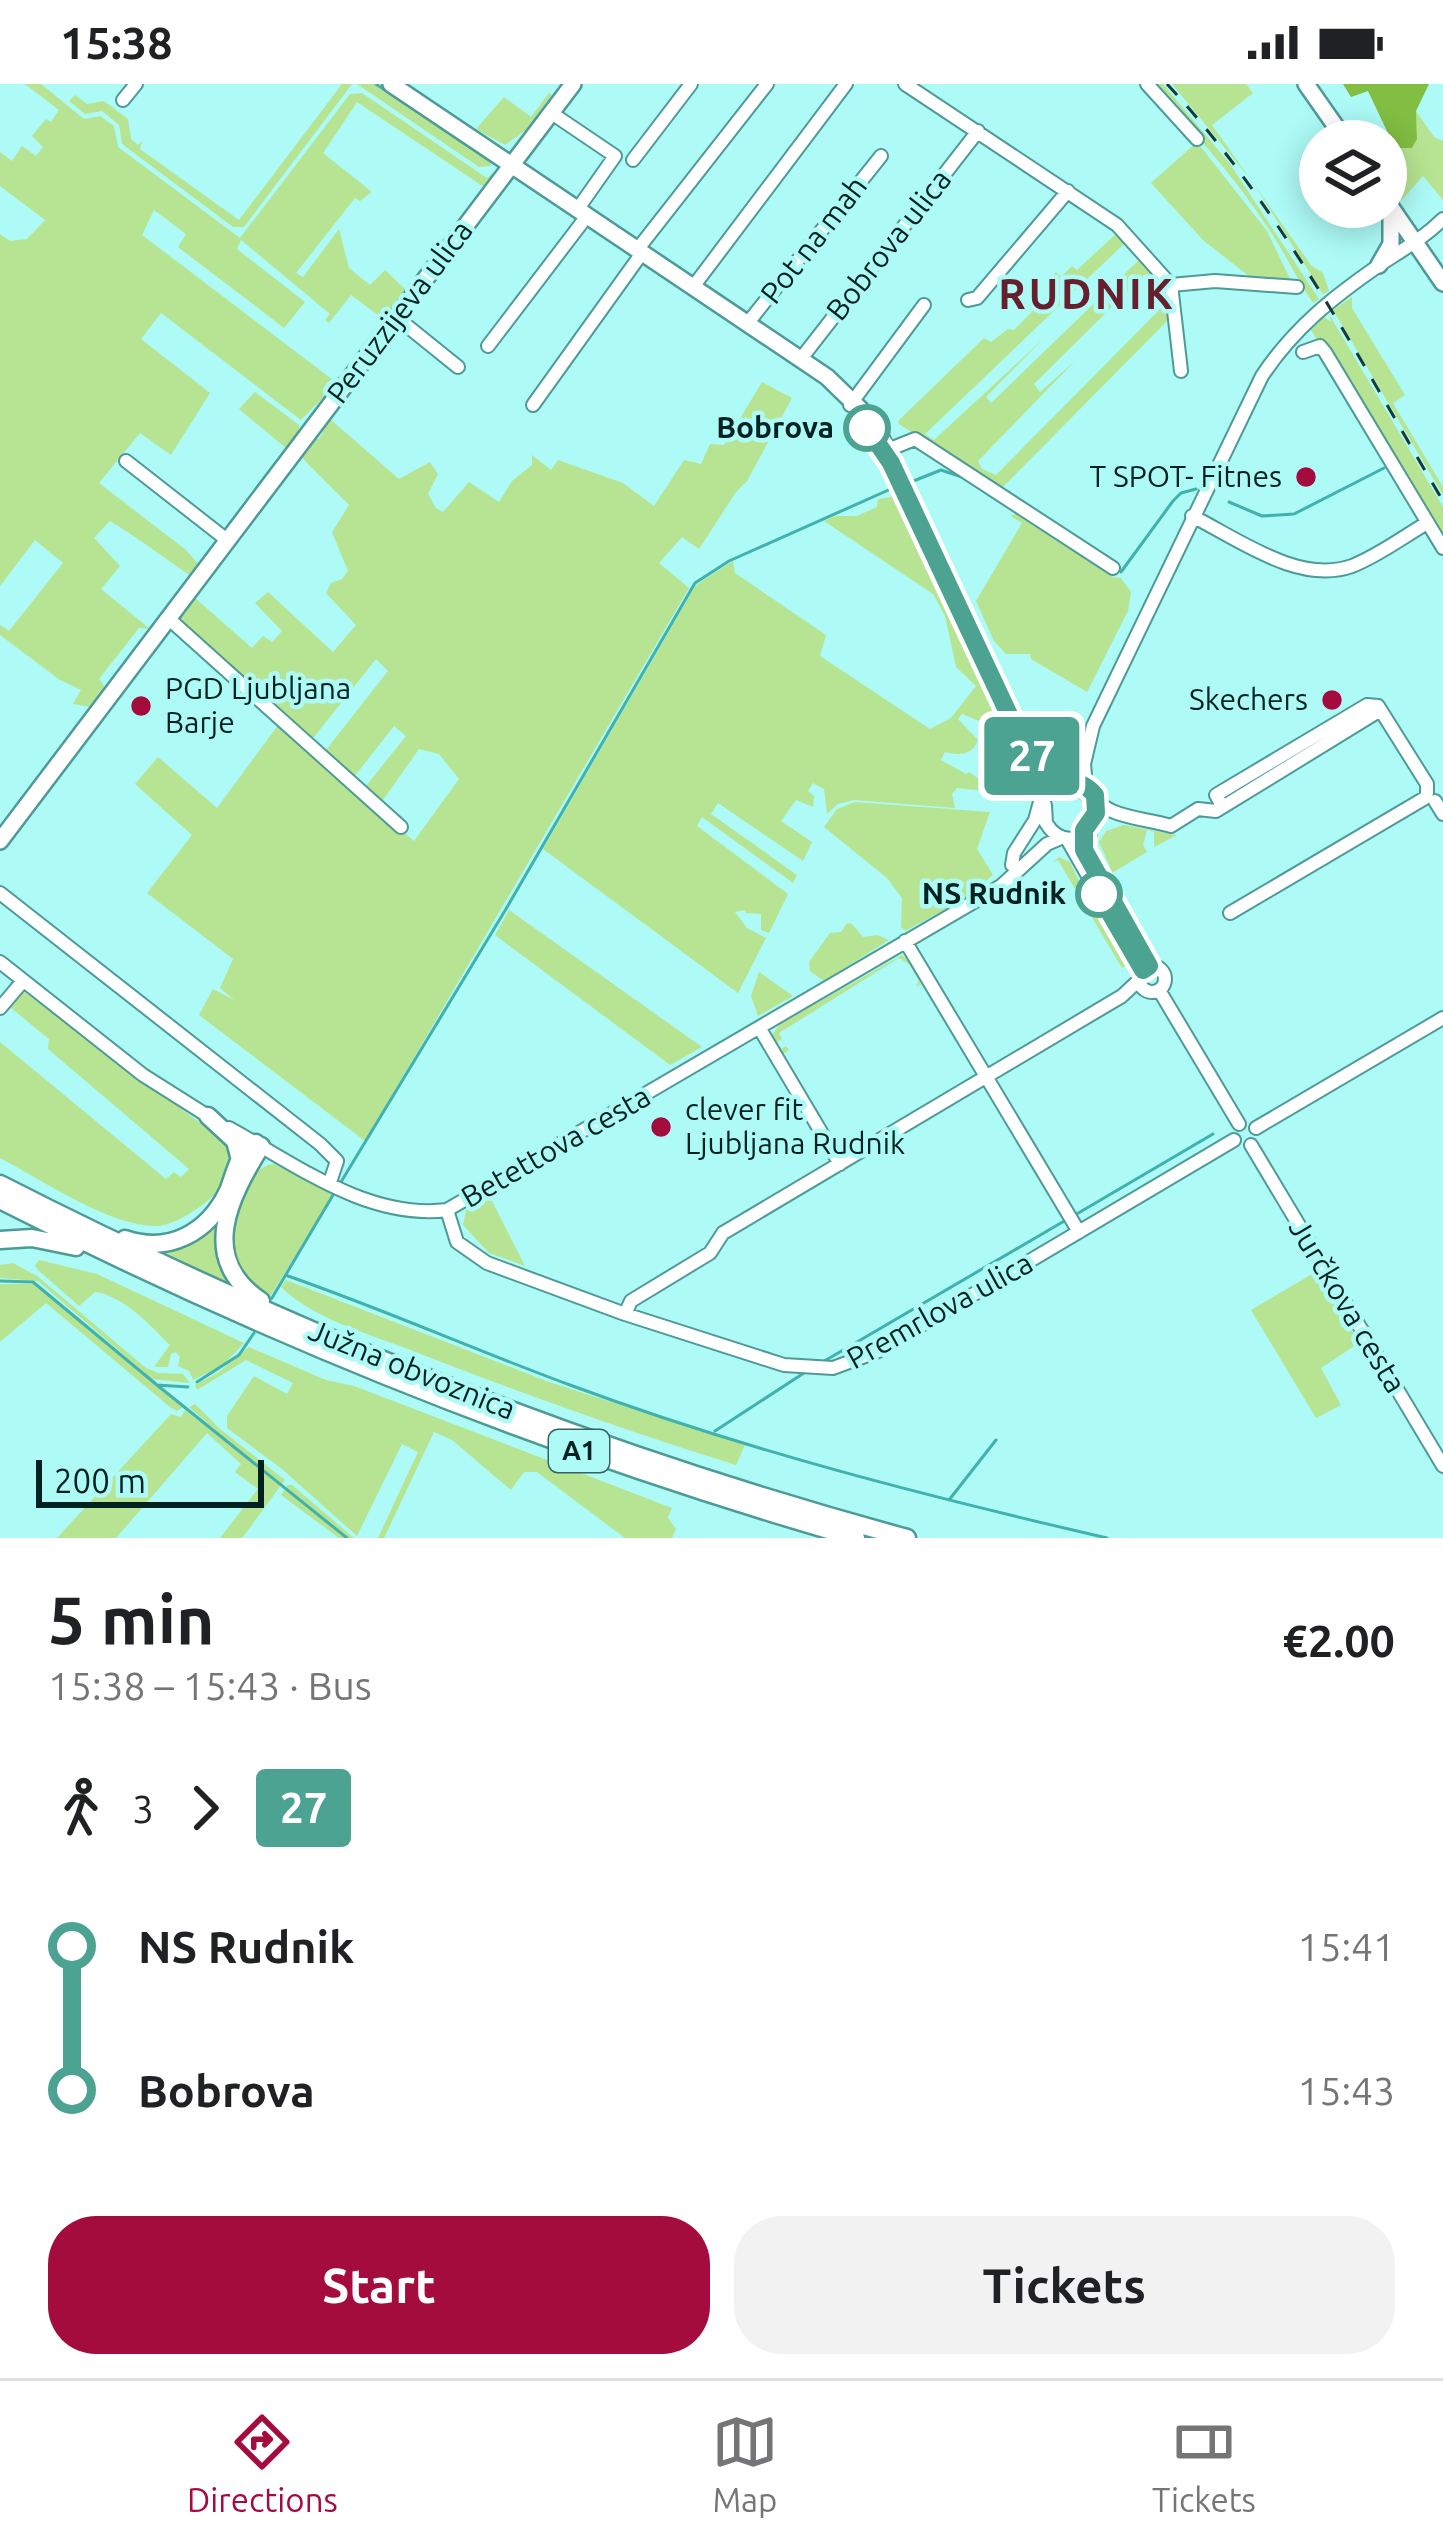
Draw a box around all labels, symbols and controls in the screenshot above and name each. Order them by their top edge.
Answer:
text: 15:38 [60,17,173,68]
map controls [1299,120,1407,228]
button: layers [1299,120,1407,228]
street label: Bobrova ulica [819,162,957,326]
street label: Pot na mah [753,169,873,310]
street label: Peruzzijeva ulica [320,213,479,409]
district label: RUDNIK [998,270,1176,317]
marker: Bobrova [845,406,889,450]
place label: Bobrova [716,410,834,444]
place label: T SPOT- Fitnes [1089,459,1282,493]
marker: T SPOT- Fitnes [1293,464,1319,490]
place label: PGD Ljubljana Barje [165,671,351,739]
place label: Skechers [1189,682,1308,716]
marker: Skechers [1319,687,1345,713]
marker: PGD Ljubljana Barje [128,693,154,719]
line badge: 27 [978,717,1086,795]
text: 27 [1008,732,1056,779]
marker: NS Rudnik [1077,872,1121,916]
place label: NS Rudnik [922,876,1066,910]
street label: Betettova cesta [455,1078,656,1214]
place label: clever fit Ljubljana Rudnik [685,1092,905,1160]
marker: clever fit Ljubljana Rudnik [648,1114,674,1140]
street label: Jurčkova cesta [1283,1212,1413,1399]
street label: Premrlova ulica [841,1245,1038,1375]
street label: Južna obvoznica [304,1312,521,1426]
road number: A1 [549,1430,609,1472]
scale bar [36,1454,264,1507]
text: 200 m [54,1462,146,1499]
text: 5 min [48,1582,215,1656]
text: €2.00 [1282,1615,1395,1666]
text: 15:38 – 15:43 · Bus [48,1664,372,1707]
icon: walk [48,1775,114,1841]
icon: forward [172,1775,238,1841]
text: 27 [280,1784,327,1831]
text: 3 [132,1787,154,1830]
text: NS Rudnik [138,1921,354,1972]
text: 15:41 [1297,1925,1395,1968]
text: Bobrova [138,2065,315,2116]
text: 15:43 [1297,2069,1395,2112]
button: Start [48,2216,710,2354]
button: Tickets [734,2216,1395,2354]
tab: Directions [187,2409,338,2518]
tab: Map [712,2409,778,2518]
tab: Tickets [1152,2409,1256,2518]

